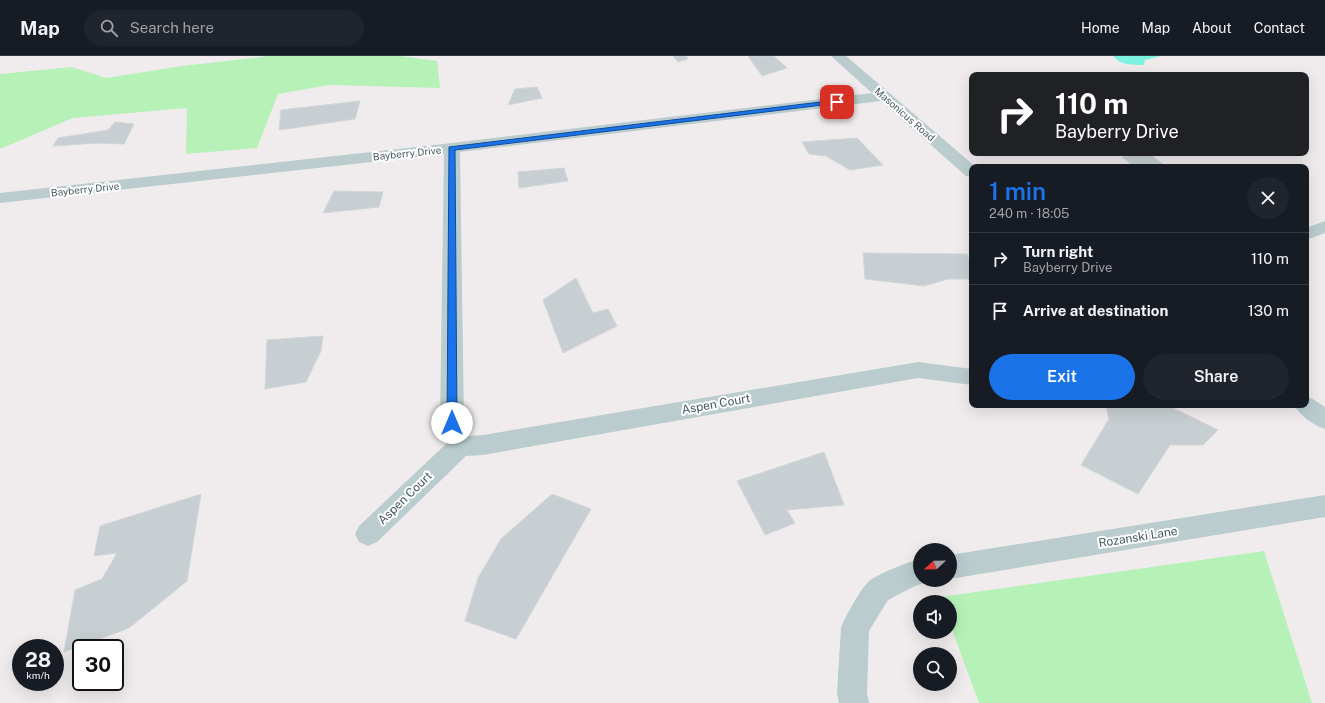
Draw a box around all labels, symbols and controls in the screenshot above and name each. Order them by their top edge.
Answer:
search box [84,10,364,46]
text: Map [20,17,60,39]
icon: search [98,17,120,39]
text: Search here [130,19,214,36]
text: Home [1081,20,1120,36]
text: Map [1142,20,1170,36]
text: About [1192,20,1232,36]
text: Contact [1254,20,1305,36]
pin [820,85,854,119]
street label: Masonicus Road [873,85,937,143]
text: 110 m [1055,87,1128,120]
icon: right [989,88,1041,140]
icon: arrive [826,91,848,113]
text: Bayberry Drive [1055,121,1179,142]
street label: Bayberry Drive [372,143,442,163]
text: 1 min [989,177,1046,205]
button: close [1247,177,1289,219]
street label: Bayberry Drive [50,179,120,199]
text: 240 m · 18:05 [989,206,1069,221]
text: Turn right [1023,243,1093,260]
icon: right [989,248,1011,270]
text: 110 m [1251,250,1289,267]
text: Bayberry Drive [1023,260,1112,275]
icon: arrive [989,300,1011,322]
text: Arrive at destination [1023,302,1168,319]
text: 130 m [1248,302,1289,319]
button: Exit [989,354,1135,400]
button: Share [1143,354,1289,400]
street label: Aspen Court [681,391,752,417]
position arrow [431,402,473,444]
street label: Aspen Court [375,469,435,527]
street label: Rozanski Lane [1098,524,1179,550]
north arrow [913,543,957,587]
map controls [913,543,957,691]
button: sound [913,595,957,639]
speed limit sign: 30 [72,639,124,691]
button: search [913,647,957,691]
text: 28 [25,648,51,672]
text: km/h [26,669,50,681]

